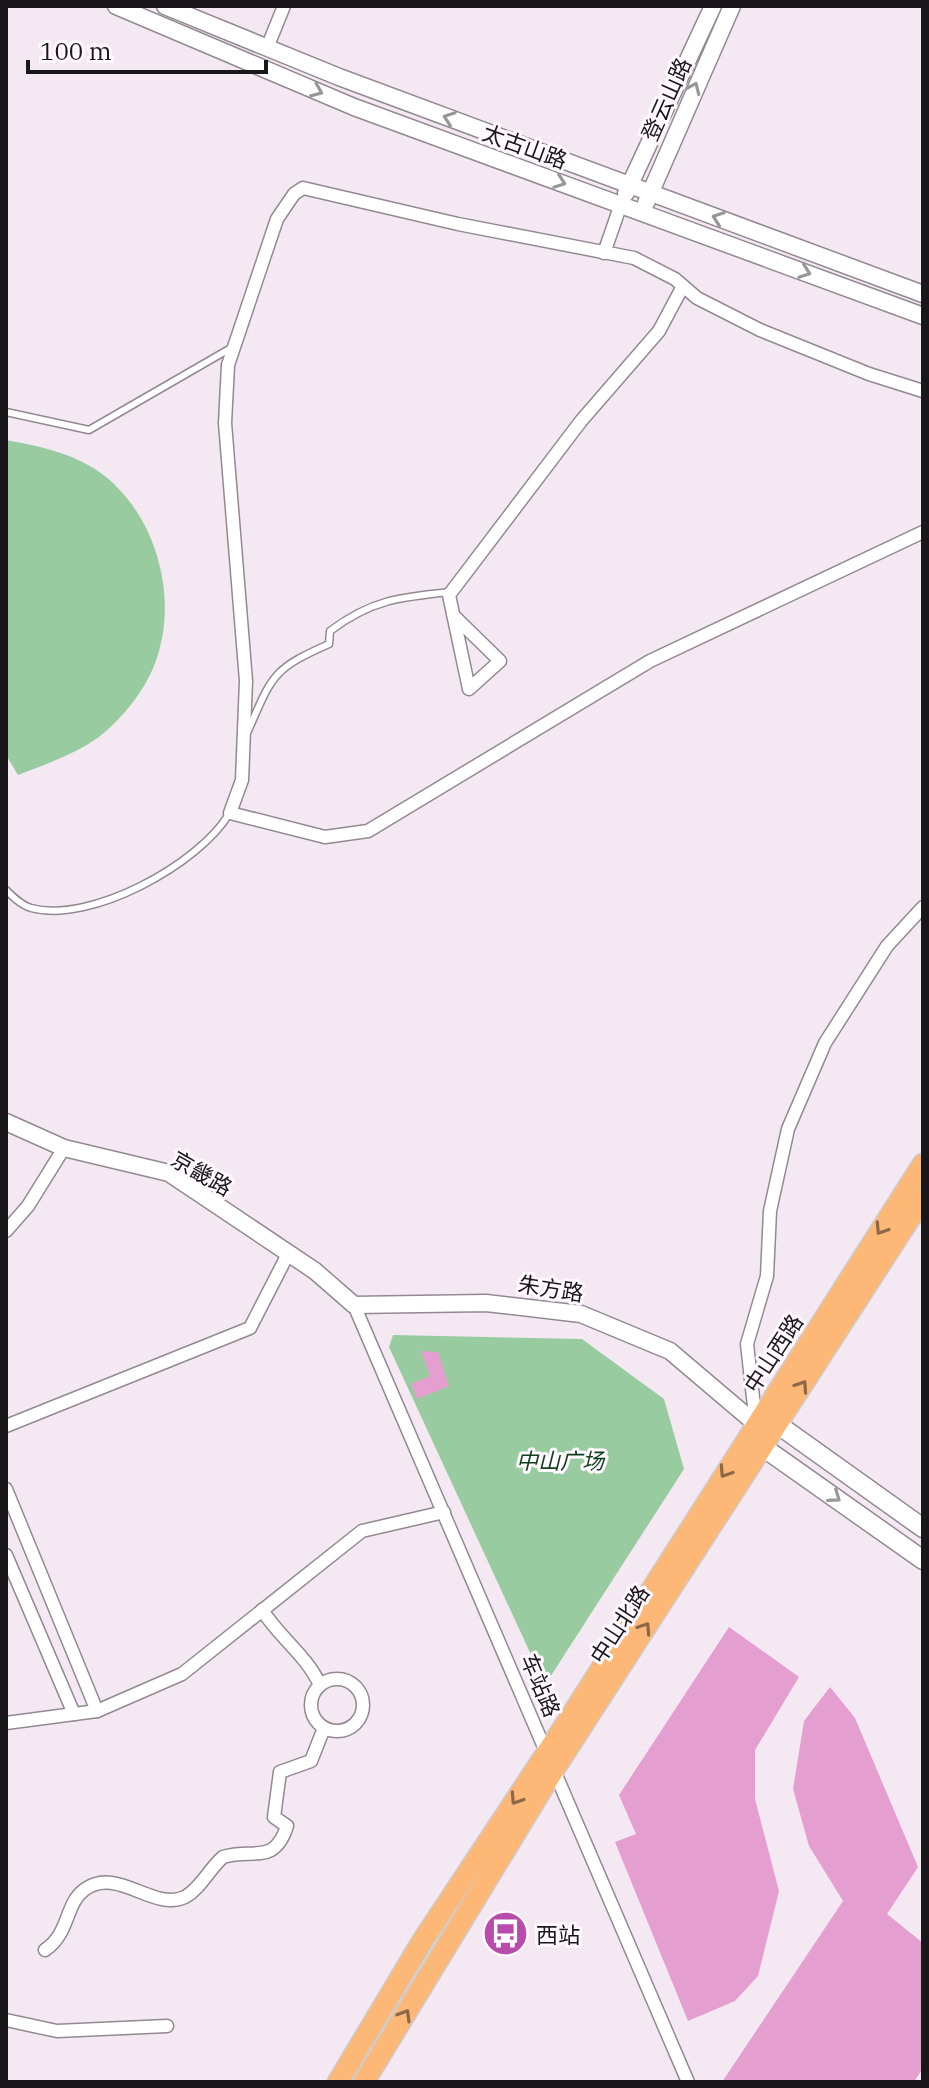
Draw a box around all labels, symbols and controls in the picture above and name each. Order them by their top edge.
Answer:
scale bar [28,24,266,74]
text: 100 m [40,35,112,67]
street label: 登云山路 [635,53,697,145]
one-way arrow [309,81,323,97]
one-way arrow [685,82,701,97]
one-way arrow [443,111,457,128]
street label: 太古山路 [479,117,571,175]
one-way arrow [553,172,567,189]
one-way arrow [712,212,726,228]
one-way arrow [797,262,811,279]
street label: 京畿路 [166,1144,238,1202]
one-way arrow [876,1221,891,1235]
street label: 朱方路 [516,1269,586,1307]
street label: 中山西路 [737,1308,809,1398]
one-way arrow [793,1381,808,1395]
park label: 中山广场 [516,1446,606,1475]
one-way arrow [720,1463,735,1477]
one-way arrow [826,1487,840,1502]
street label: 中山北路 [583,1579,655,1669]
one-way arrow [636,1622,651,1637]
street label: 车站路 [515,1649,567,1721]
one-way arrow [511,1790,526,1805]
bus stop icon: 西站 [481,1910,529,1958]
place label: 西站 [536,1920,580,1949]
one-way arrow [395,2009,411,2024]

